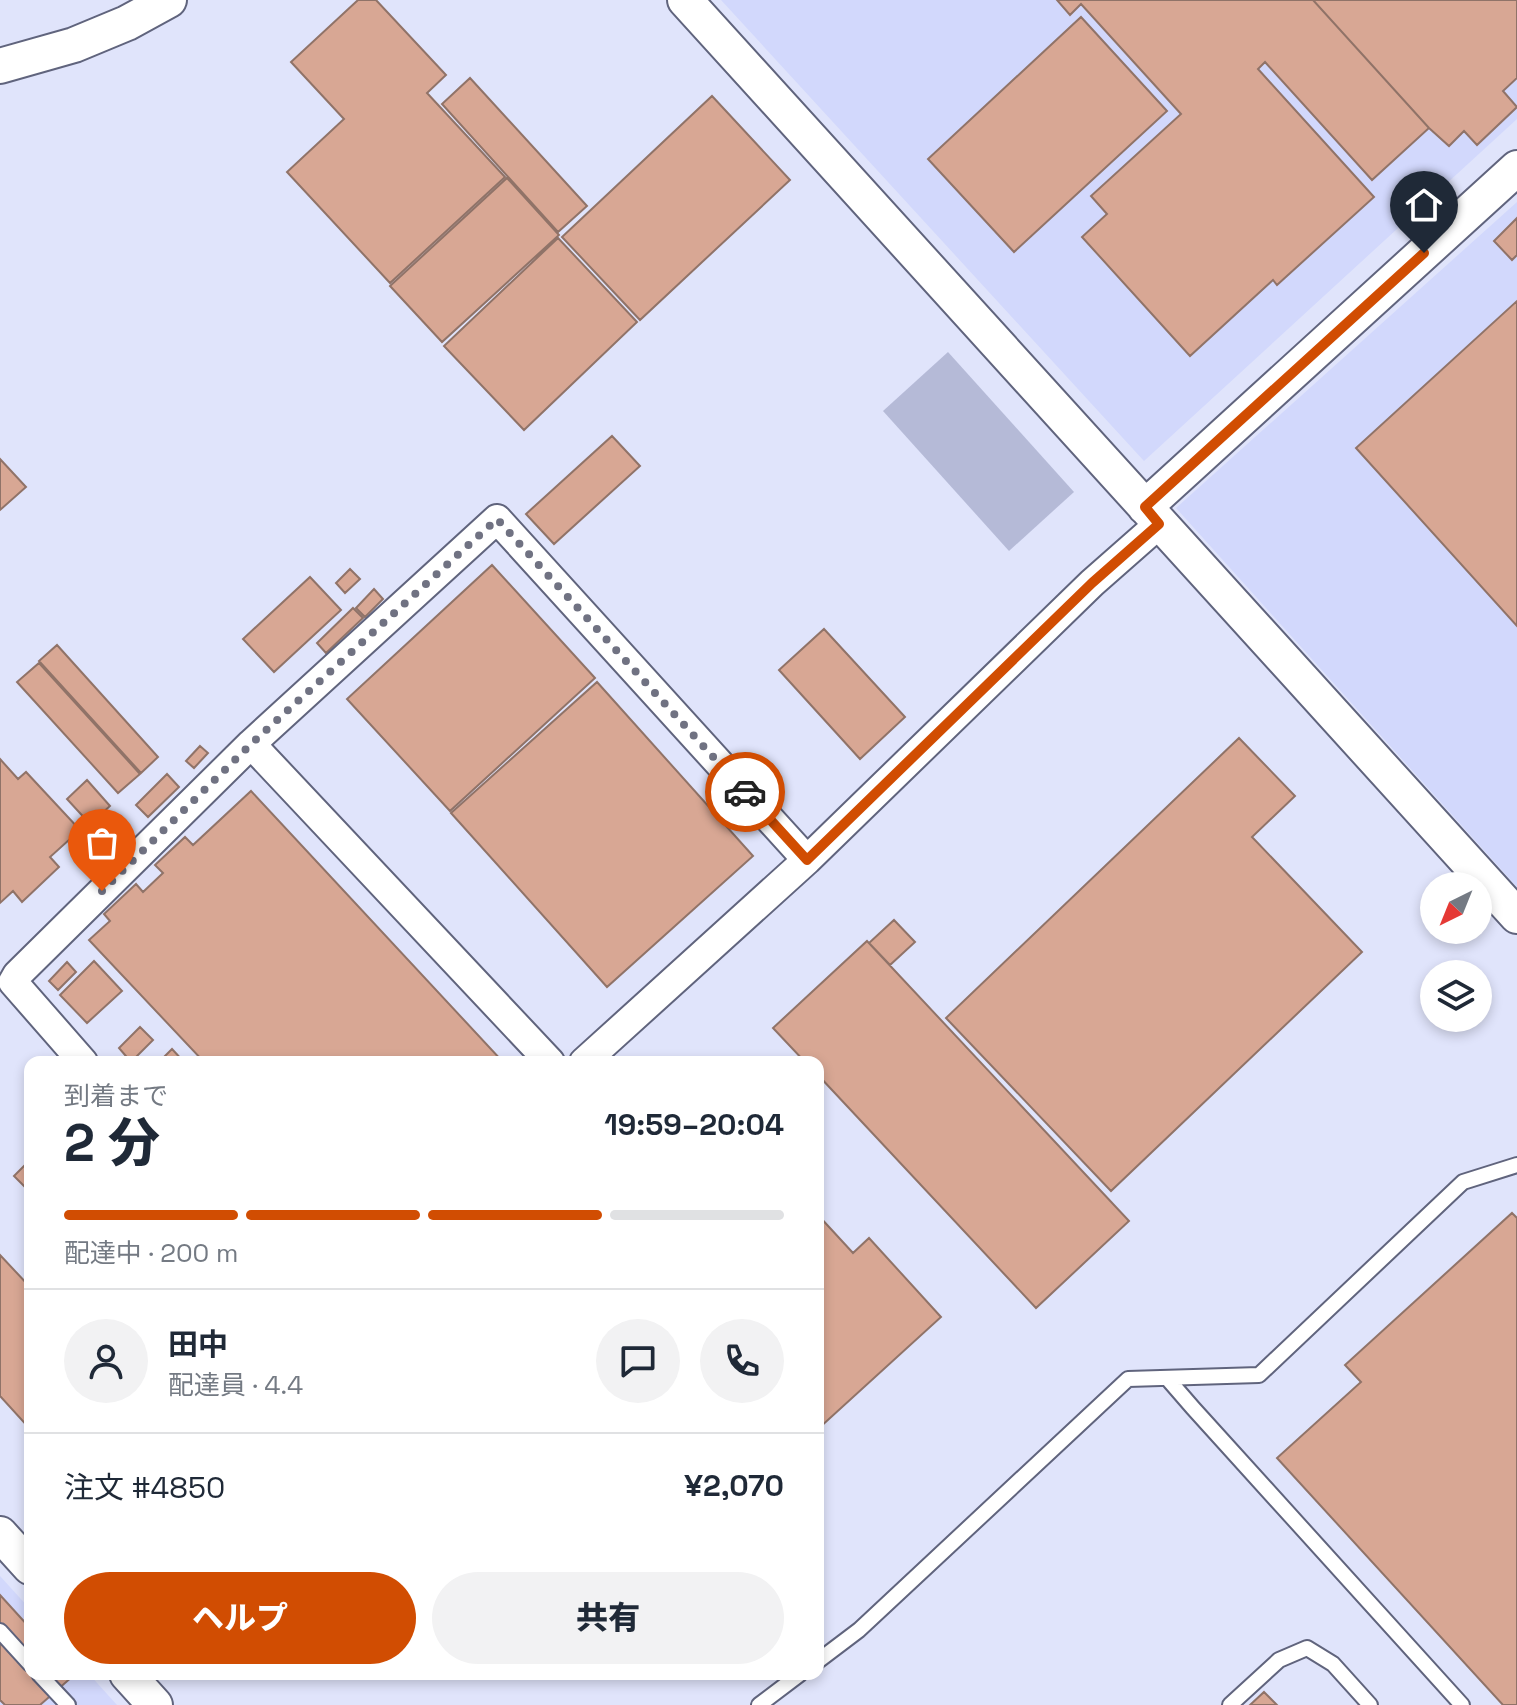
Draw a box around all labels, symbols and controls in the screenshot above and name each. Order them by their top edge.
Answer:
pin [1390,171,1458,253]
icon: home [1402,183,1446,227]
courier [705,752,785,832]
icon: car [723,770,767,814]
pin [68,809,136,891]
icon: bag [80,821,124,865]
north arrow [1420,872,1492,944]
map controls [1420,872,1492,1032]
button: layers [1420,960,1492,1032]
text: 到着まで [64,1079,168,1113]
text: 19:59–20:04 [604,1105,784,1144]
text: 2 分 [64,1110,160,1176]
text: 配達中 · 200 m [64,1236,238,1270]
button: person [64,1319,148,1403]
button: chat [596,1319,680,1403]
button: phone [700,1319,784,1403]
text: 田中 [168,1325,228,1364]
text: 配達員 · 4.4 [168,1368,303,1402]
text: ¥2,070 [684,1466,784,1505]
text: 注文 #4850 [64,1468,225,1507]
button: ヘルプ [64,1572,416,1664]
button: 共有 [432,1572,784,1664]

